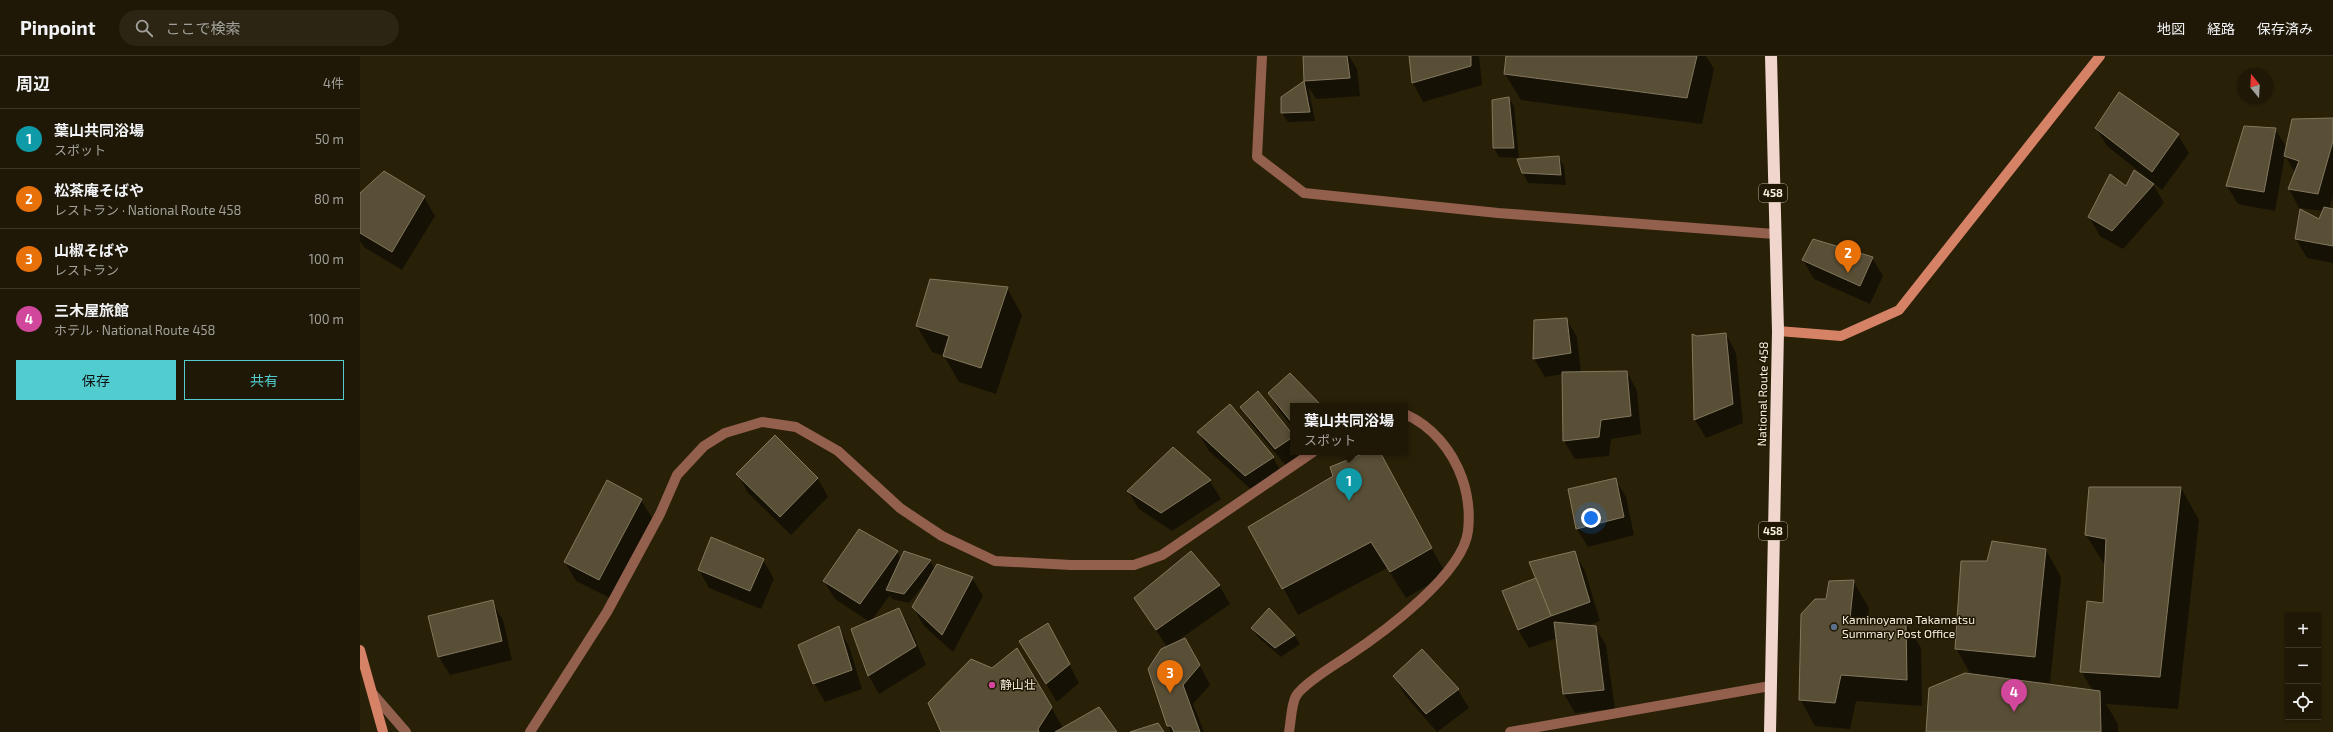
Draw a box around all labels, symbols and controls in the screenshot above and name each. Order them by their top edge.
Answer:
search box [119,10,399,46]
text: Pinpoint [20,16,95,39]
icon: search [133,17,155,39]
text: ここで検索 [165,19,240,37]
text: 地図 [2157,20,2185,37]
text: 経路 [2207,20,2235,37]
text: 保存済み [2257,20,2313,37]
north arrow [2237,68,2273,104]
text: 周辺 [16,73,50,93]
text: 4件 [323,75,344,91]
text: 葉山共同浴場 [54,121,144,139]
text: 1 [26,131,32,147]
text: 50 m [315,131,344,147]
text: スポット [54,142,106,158]
text: 松茶庵そばや [54,181,144,199]
road number: 458 [1759,184,1787,202]
text: 2 [25,191,33,207]
text: 80 m [314,191,344,207]
text: レストラン · National Route 458 [54,202,241,218]
pin: 2 [1835,240,1861,273]
text: 山椒そばや [54,241,129,259]
text: 3 [25,251,33,267]
text: 100 m [309,251,344,267]
text: レストラン [54,262,119,278]
text: 三木屋旅館 [54,301,129,319]
text: 4 [25,311,33,327]
text: 100 m [309,311,344,327]
text: ホテル · National Route 458 [54,322,215,338]
street label: National Route 458 [1754,342,1770,446]
button: 保存 [16,360,176,400]
button: 共有 [184,360,344,400]
popup [1290,403,1408,455]
text: 葉山共同浴場 [1304,411,1394,429]
text: スポット [1304,432,1356,448]
pin: 1 [1336,468,1362,501]
your location [1581,508,1601,528]
road number: 458 [1759,522,1787,540]
place label: Kaminoyama Takamatsu Summary Post Office [1842,612,1975,640]
map controls [2285,612,2321,720]
button: + [2285,612,2321,648]
marker: Kaminoyama Takamatsu Summary Post Office [1829,622,1839,632]
button: − [2285,648,2321,684]
pin: 3 [1157,660,1183,693]
place label: 静山壮 [1000,677,1036,691]
pin: 4 [2001,679,2027,712]
marker: 静山壮 [987,680,997,690]
button: locate [2285,684,2321,720]

